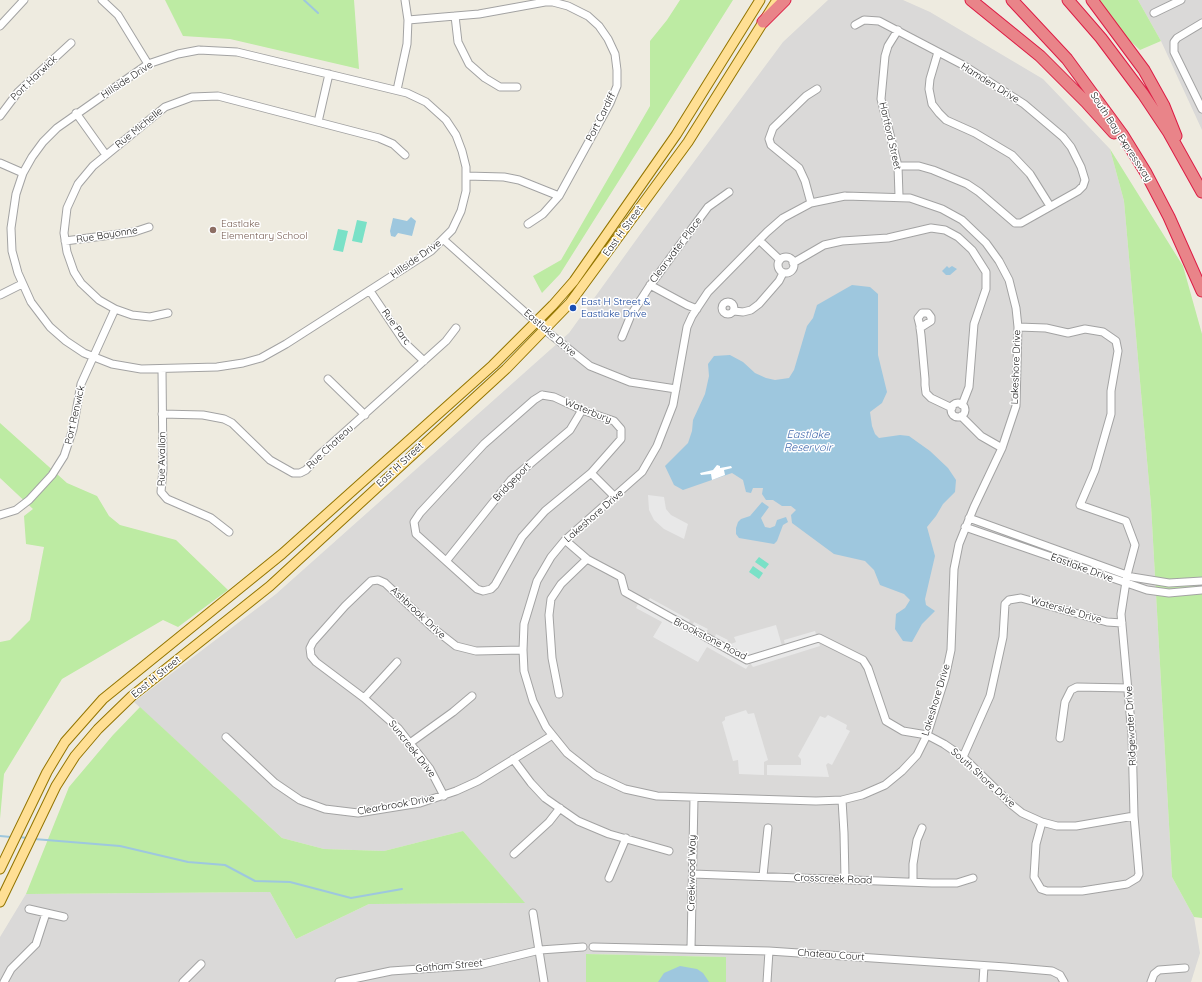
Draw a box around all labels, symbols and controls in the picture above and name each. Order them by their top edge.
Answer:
street label: Port Harwick [8,53,60,103]
street label: Hillside Drive [99,59,155,101]
street label: Hamden Drive [959,60,1021,106]
street label: Port Cardiff [584,90,618,144]
street label: South Bay Expressway [1087,90,1155,184]
street label: Hartford Street [876,101,904,171]
street label: Rue Michelle [113,105,165,151]
street label: East H Street [601,203,645,259]
street label: Clearwater Place [647,215,705,285]
place label: Eastlake Elementary School [221,218,308,242]
street label: Rue Bayonne [75,224,139,246]
marker: Eastlake Elementary School [208,225,218,235]
street label: Hillside Drive [388,237,444,281]
place label: East H Street & Eastlake Drive [581,296,650,320]
marker: East H Street & Eastlake Drive [568,303,578,313]
street label: Rue Parc [379,307,413,347]
street label: Eastlake Drive [521,307,579,359]
street label: Lakeshore Drive [1009,329,1023,405]
street label: Port Renwick [62,384,88,446]
street label: Waterbury [563,396,613,426]
street label: Rue Chateau [304,422,356,472]
water label: Eastlake Reservoir [784,428,832,454]
street label: Rue Avallon [156,432,168,486]
street label: East H Street [374,440,426,490]
street label: Bridgeport [490,460,534,504]
street label: Lakeshore Drive [562,487,626,545]
street label: Eastlake Drive [1049,551,1115,585]
street label: Ashbrook Drive [388,584,448,642]
street label: Waterside Drive [1029,594,1103,626]
street label: Brookstone Road [671,615,749,663]
street label: East H Street [129,654,183,700]
street label: Lakeshore Drive [919,663,953,737]
street label: Ridgewater Drive [1123,686,1139,766]
street label: Suncreek Drive [386,718,438,780]
street label: South Shore Drive [948,746,1018,810]
street label: Clearbrook Drive [356,792,436,818]
street label: Creekwood Way [685,835,699,911]
street label: Crosscreek Road [794,872,872,886]
street label: Chateau Court [797,947,865,963]
street label: Gotham Street [415,957,483,975]

